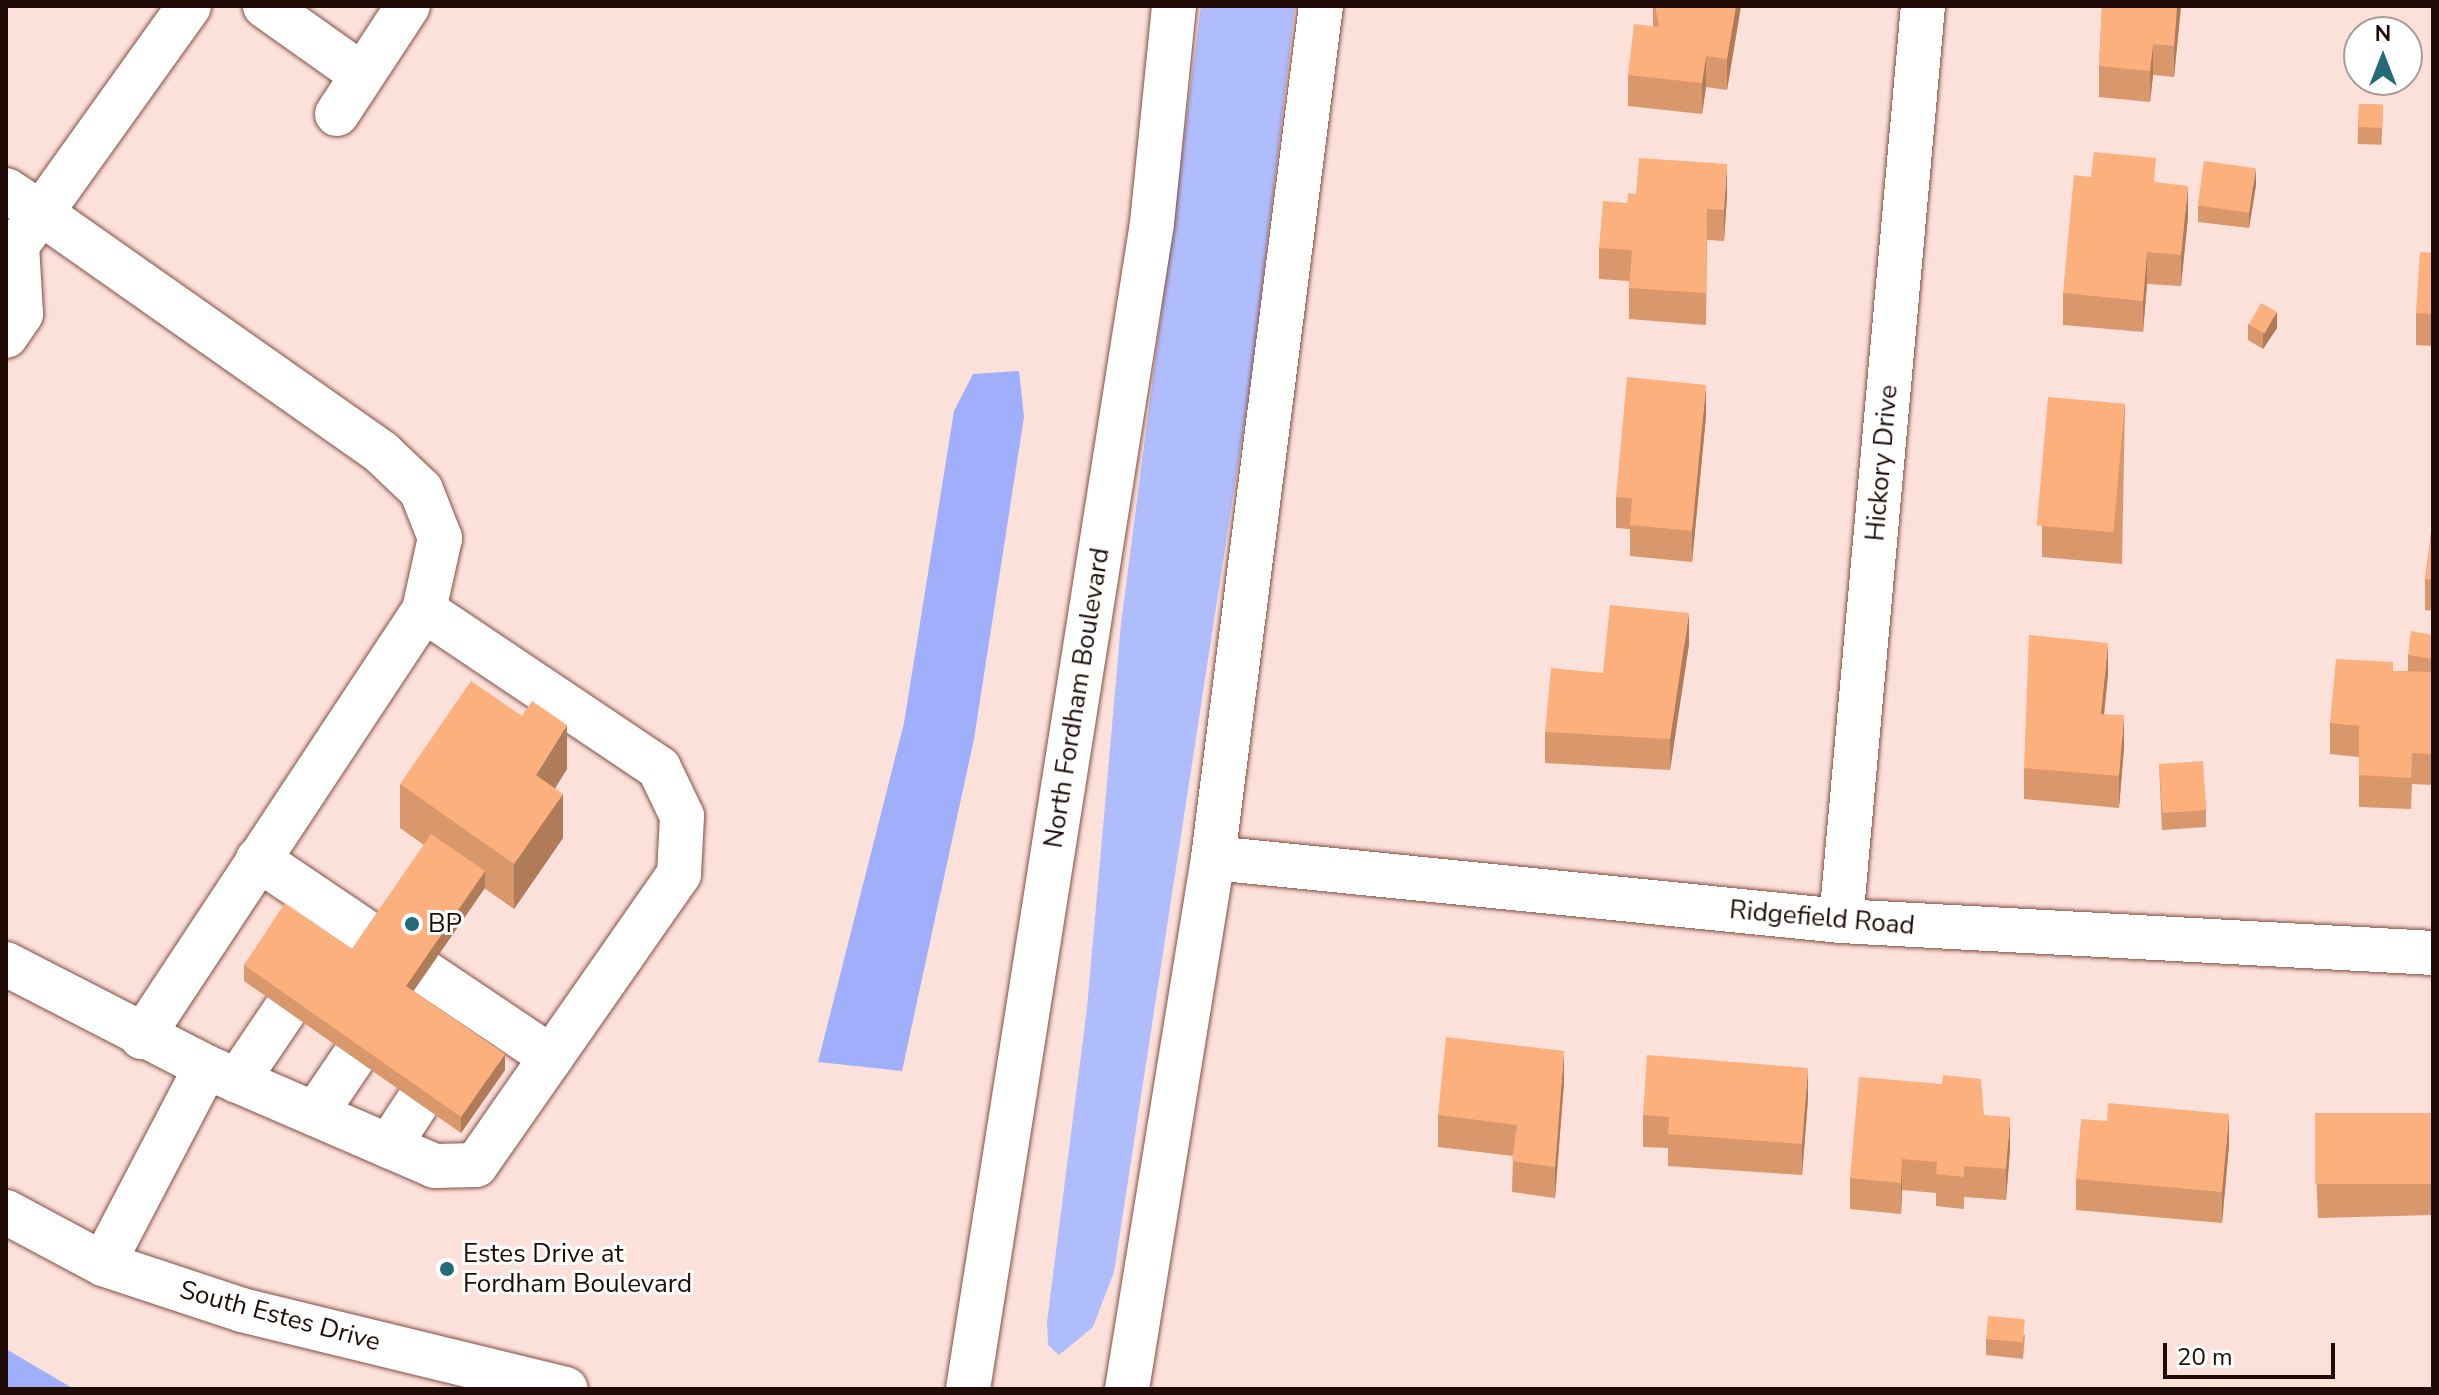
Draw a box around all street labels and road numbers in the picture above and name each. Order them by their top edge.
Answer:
street label: Hickory Drive [1860,384,1904,542]
street label: North Fordham Boulevard [1038,546,1116,850]
street label: Ridgefield Road [1728,894,1916,942]
street label: South Estes Drive [176,1274,384,1358]

